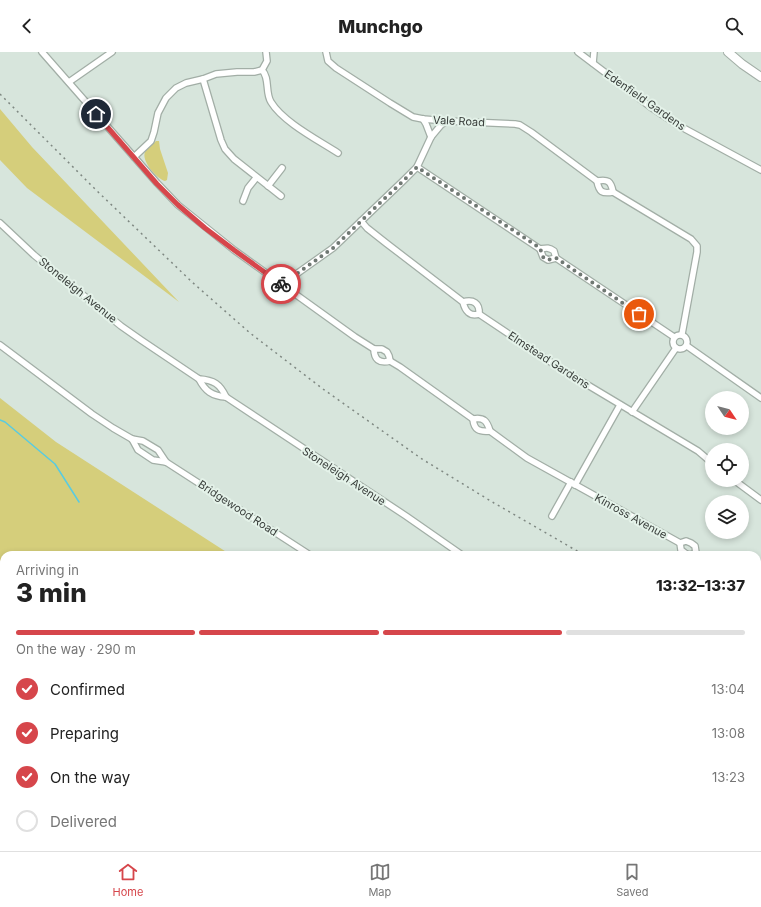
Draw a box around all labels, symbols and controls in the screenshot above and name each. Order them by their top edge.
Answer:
icon: back [16,15,38,37]
icon: search [723,15,745,37]
text: Munchgo [338,16,423,37]
street label: Edenfield Gardens [602,67,688,133]
pin [79,97,113,131]
icon: home [85,103,107,125]
street label: Vale Road [433,113,485,129]
street label: Stoneleigh Avenue [36,254,120,326]
courier [261,264,301,304]
icon: bike [270,273,292,295]
pin [622,297,656,331]
icon: bag [628,303,650,325]
street label: Elmstead Gardens [506,328,593,392]
north arrow [705,391,749,435]
map controls [705,391,749,539]
button: locate [705,443,749,487]
street label: Stoneleigh Avenue [300,444,388,508]
street label: Bridgewood Road [196,477,280,539]
street label: Kinross Avenue [592,490,670,542]
button: layers [705,495,749,539]
text: Arriving in [16,562,79,578]
text: 13:32–13:37 [656,576,745,595]
text: 3 min [16,577,87,608]
text: On the way · 290 m [16,641,136,657]
icon: check [16,678,38,700]
text: Confirmed [50,680,125,699]
text: 13:04 [711,681,745,697]
icon: check [16,722,38,744]
text: Preparing [50,724,119,743]
text: 13:08 [712,725,745,741]
icon: check [16,766,38,788]
text: On the way [50,768,130,787]
text: 13:23 [712,769,745,785]
text: Delivered [50,812,117,831]
tab: Home [113,861,143,899]
tab: Map [368,861,391,899]
tab: Saved [616,861,648,899]

